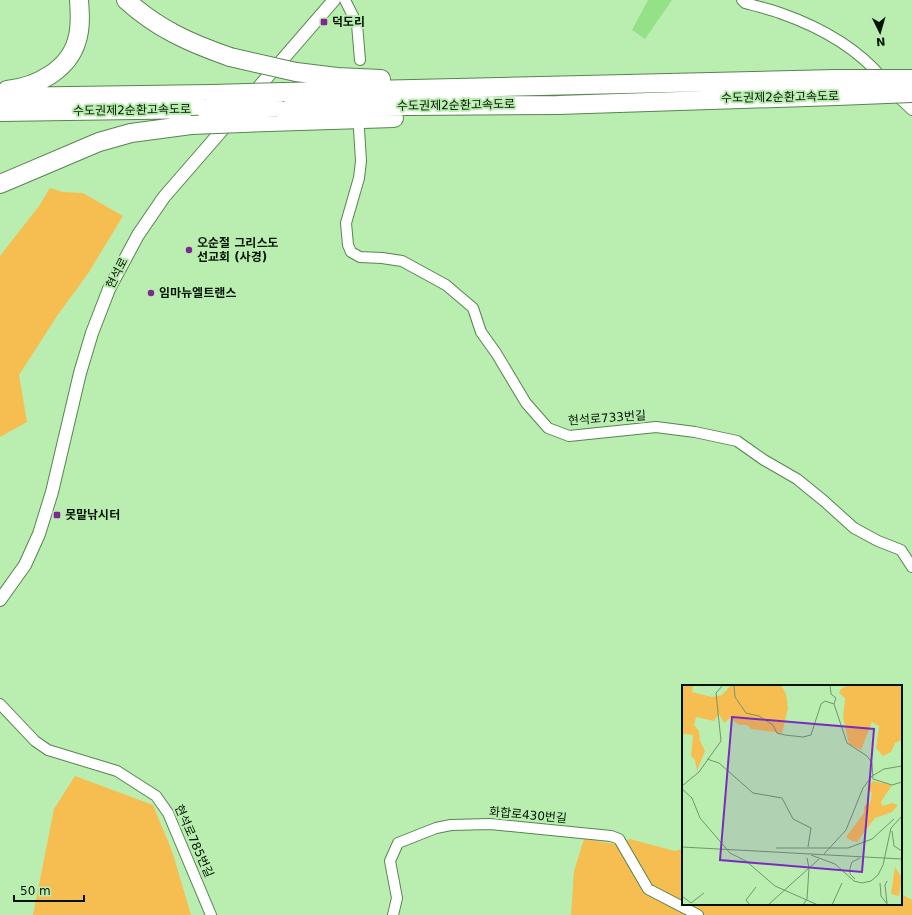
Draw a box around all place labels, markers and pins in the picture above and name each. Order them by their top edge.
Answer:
place label: 덕도리 [332,15,365,29]
marker: 덕도리 [319,17,329,27]
place label: 오순절 그리스도 선교회 (사경) [197,236,278,264]
marker: 오순절 그리스도 선교회 (사경) [184,245,194,255]
place label: 임마뉴엘트랜스 [159,286,236,300]
marker: 임마뉴엘트랜스 [146,288,156,298]
place label: 못말낚시터 [65,508,120,522]
marker: 못말낚시터 [52,510,62,520]

